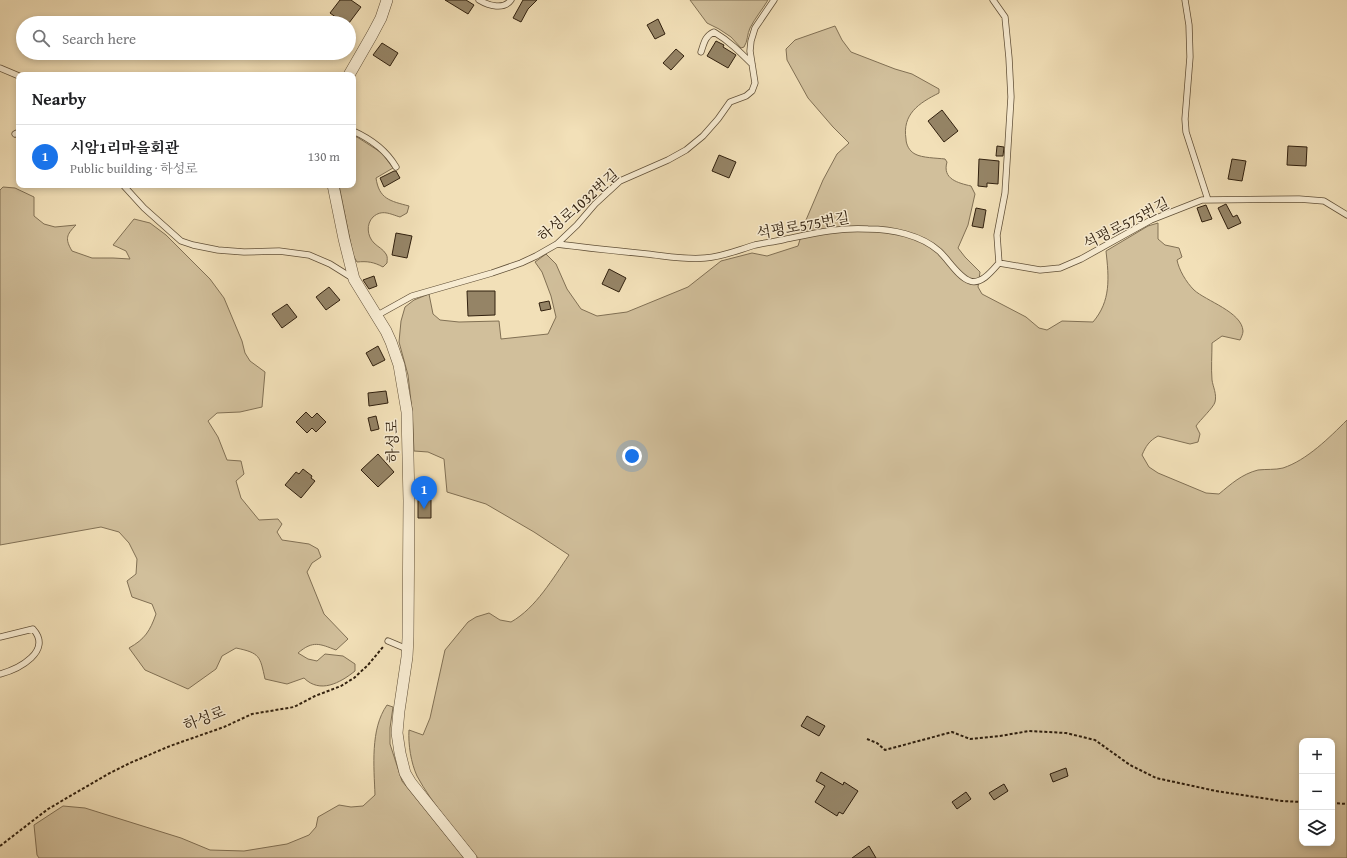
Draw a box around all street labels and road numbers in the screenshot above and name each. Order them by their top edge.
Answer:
street label: 하성로1032번길 [533,164,623,246]
street label: 석평로575번길 [1079,192,1173,254]
street label: 석평로575번길 [755,206,851,244]
street label: 하성로 [381,419,403,463]
street label: 하성로 [180,700,229,736]

